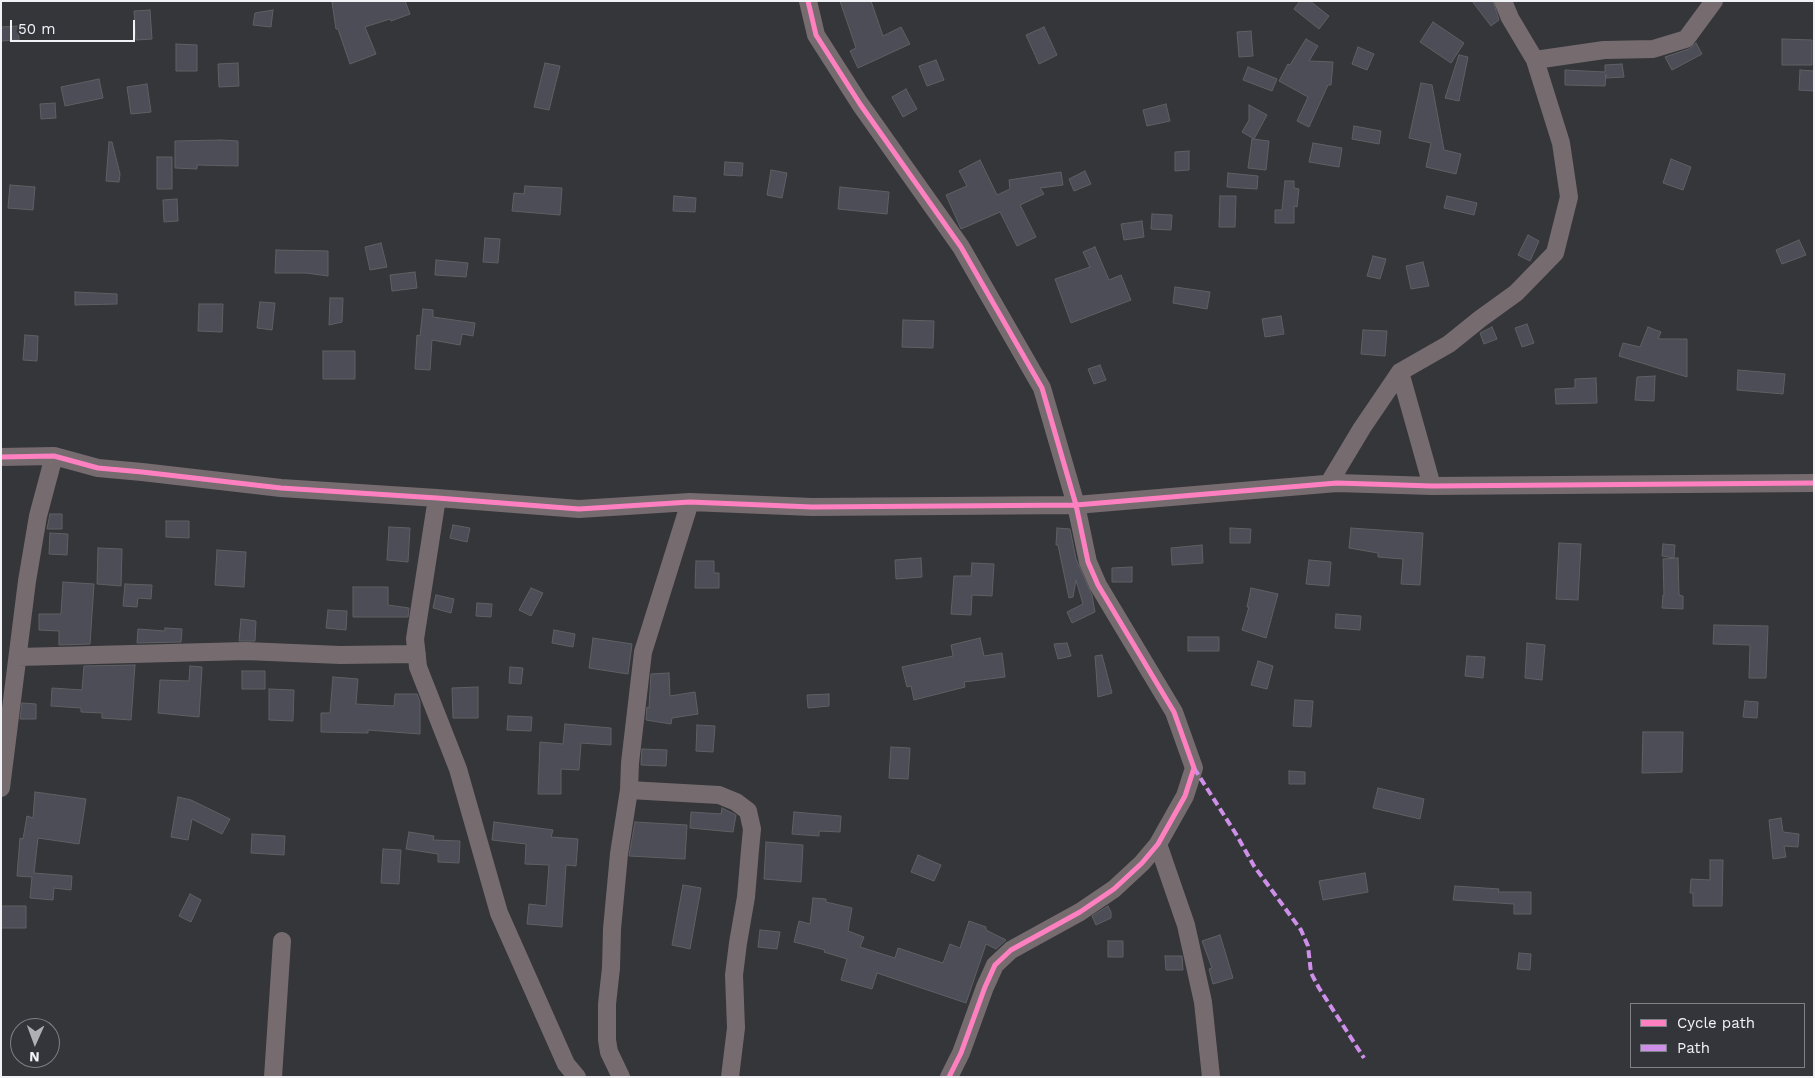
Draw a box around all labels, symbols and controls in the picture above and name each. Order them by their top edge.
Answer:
scale bar [12,10,138,42]
text: 50 m [18,20,55,38]
legend [1630,1003,1805,1068]
text: Cycle path [1677,1014,1755,1032]
north arrow [10,1018,60,1068]
text: Path [1677,1039,1710,1057]
text: N [29,1049,40,1065]

